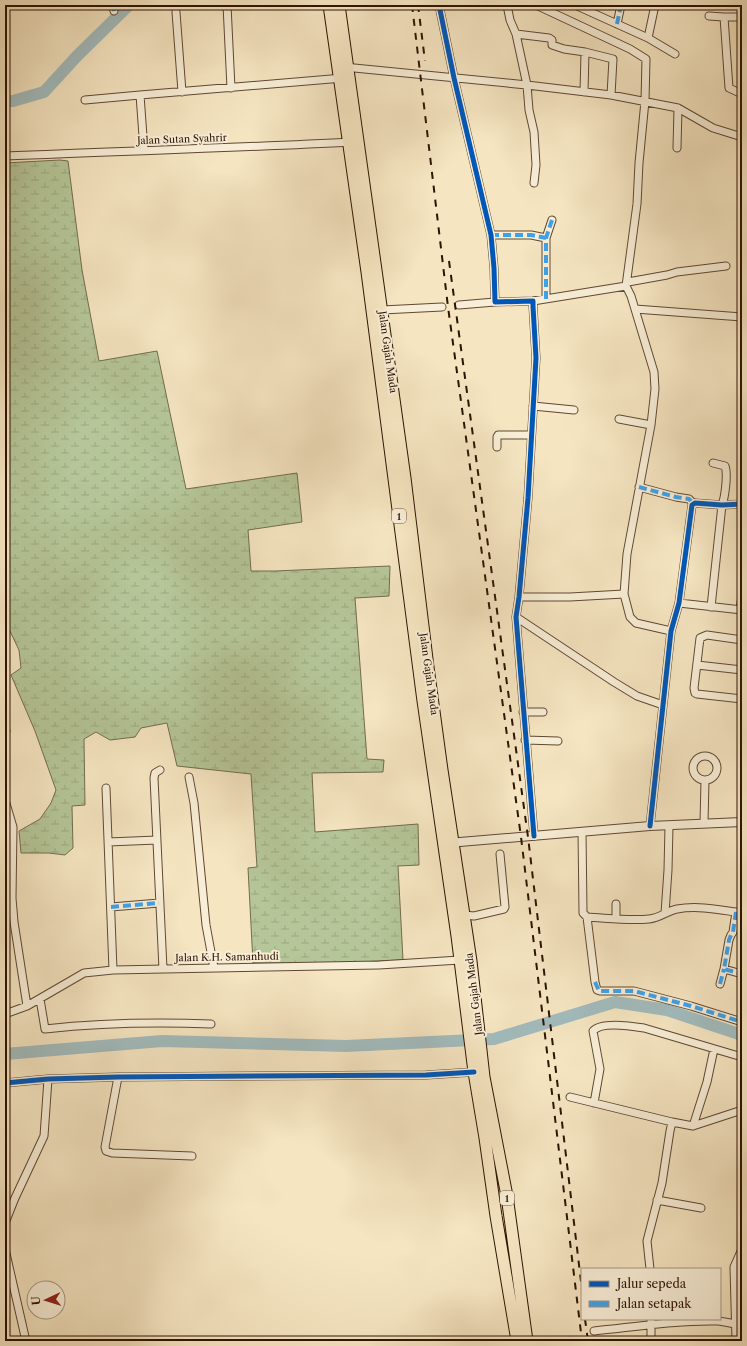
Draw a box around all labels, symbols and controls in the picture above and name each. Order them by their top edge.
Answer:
street label: Jalan Sutan Syahrir [135,131,228,147]
street label: Jalan Gajah Mada [376,308,400,395]
road number: 1 [392,509,406,523]
street label: Jalan Gajah Mada [417,630,441,717]
street label: Jalan K.H. Samanhudi [173,950,279,964]
street label: Jalan Gajah Mada [462,951,486,1038]
road number: 1 [500,1191,514,1205]
legend [581,1268,721,1320]
text: Jalur sepeda [615,1276,687,1291]
north arrow [26,1280,66,1320]
text: U [29,1296,43,1306]
text: Jalan setapak [615,1296,692,1311]

